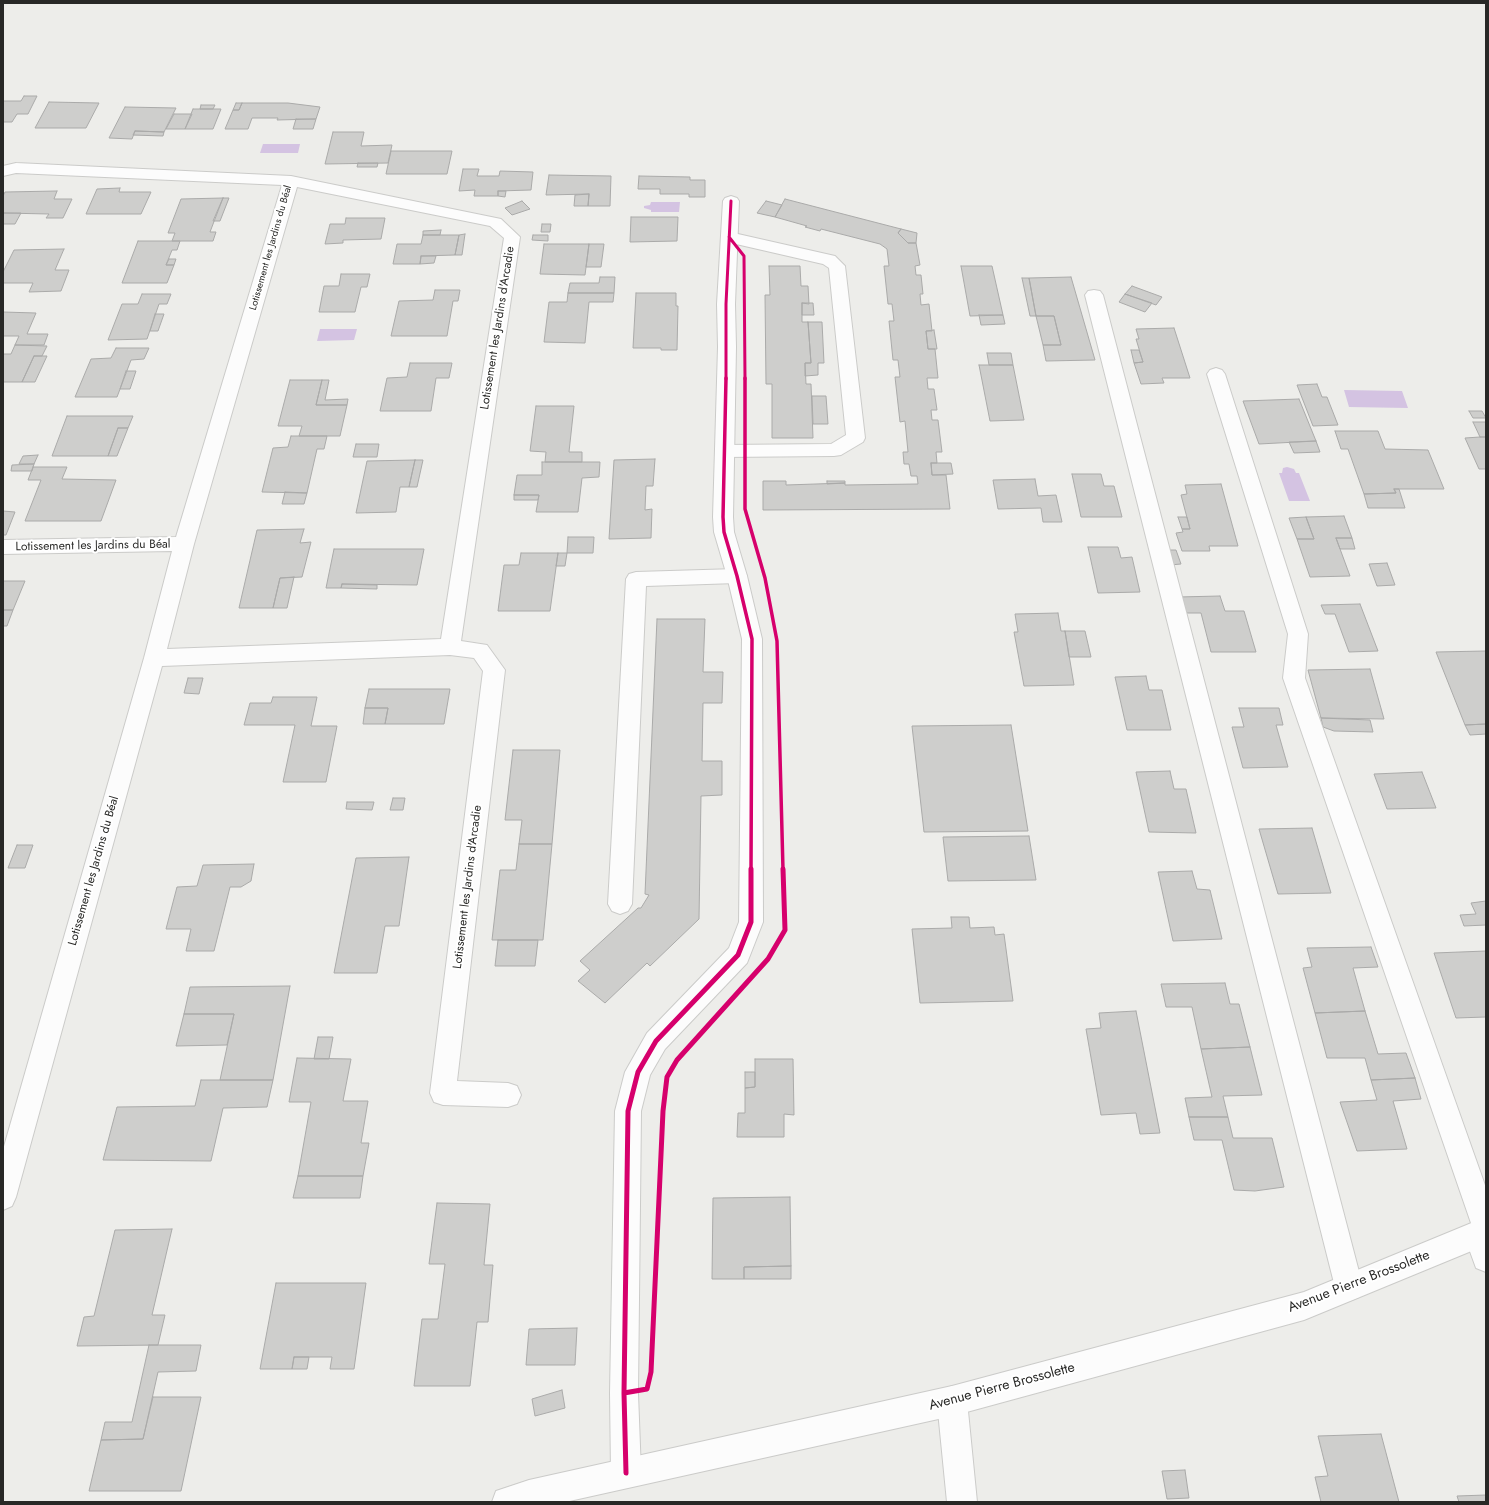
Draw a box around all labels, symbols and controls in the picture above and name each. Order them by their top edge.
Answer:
street label: Lotissement les Jardins du Béal [247,184,295,312]
street label: Lotissement les Jardins d'Arcadie [478,245,518,411]
street label: Lotissement les Jardins du Béal [15,537,171,555]
street label: Lotissement les Jardins du Béal [66,794,122,948]
street label: Lotissement les Jardins d'Arcadie [451,804,485,970]
street label: Avenue Pierre Brossolette [1286,1247,1432,1317]
street label: Avenue Pierre Brossolette [927,1359,1077,1415]

